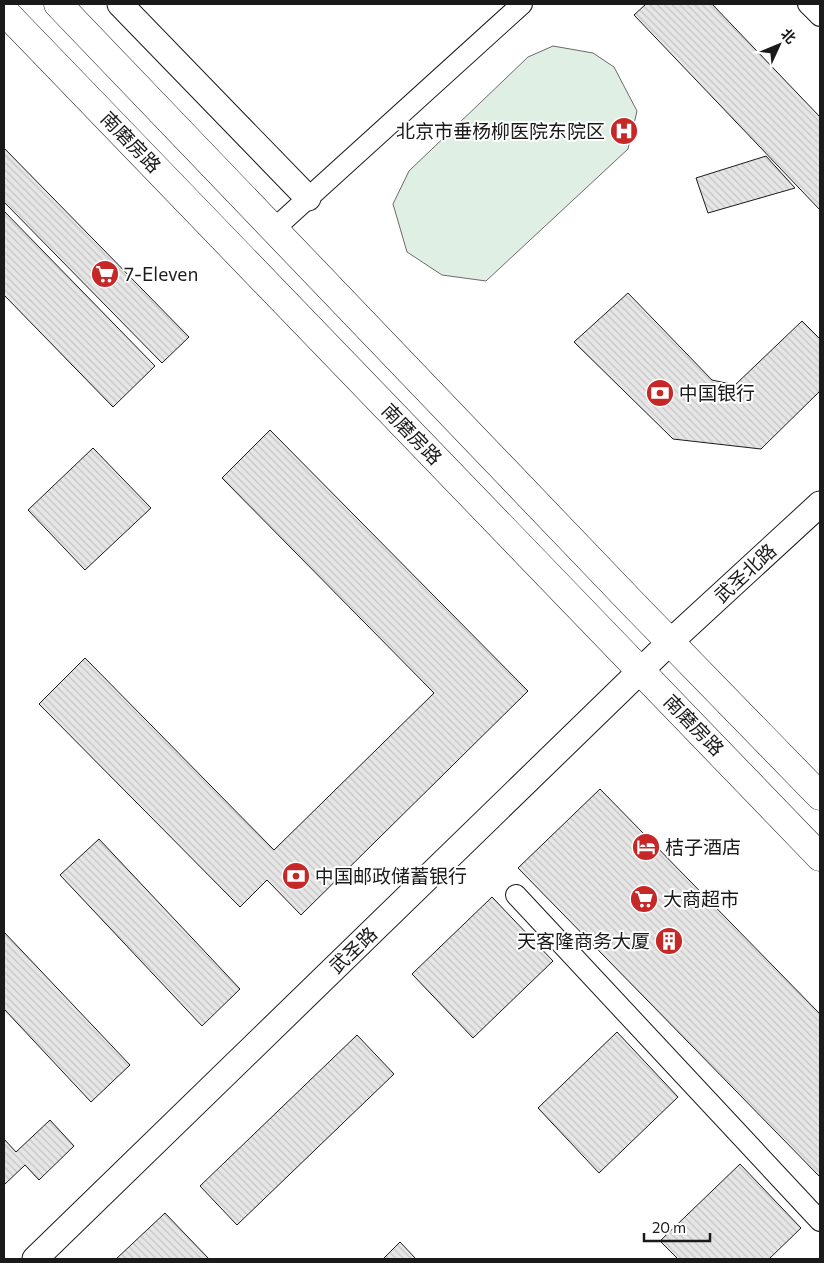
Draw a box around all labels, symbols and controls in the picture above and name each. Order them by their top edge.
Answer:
north arrow [754,20,804,70]
text: 北 [778,25,800,47]
street label: 南磨房路 [97,106,166,177]
hospital icon: 北京市垂杨柳医院东院区 [609,116,639,146]
place label: 北京市垂杨柳医院东院区 [396,119,605,142]
supermarket icon: 7-Eleven [90,259,120,289]
place label: 7-Eleven [124,262,198,285]
bank icon: 中国银行 [645,378,675,408]
place label: 中国银行 [679,381,755,404]
street label: 南磨房路 [378,398,447,469]
street label: 武圣北路 [709,538,780,607]
street label: 南磨房路 [660,689,729,760]
hotel icon: 桔子酒店 [631,832,661,862]
place label: 桔子酒店 [665,835,741,858]
bank icon: 中国邮政储蓄银行 [281,861,311,891]
place label: 中国邮政储蓄银行 [315,864,467,887]
supermarket icon: 大商超市 [629,884,659,914]
place label: 大商超市 [663,887,739,910]
street label: 武圣路 [324,922,381,978]
building icon: 天客隆商务大厦 [654,926,684,956]
place label: 天客隆商务大厦 [517,929,650,952]
scale bar [644,1210,710,1242]
text: 20 m [652,1218,686,1236]

